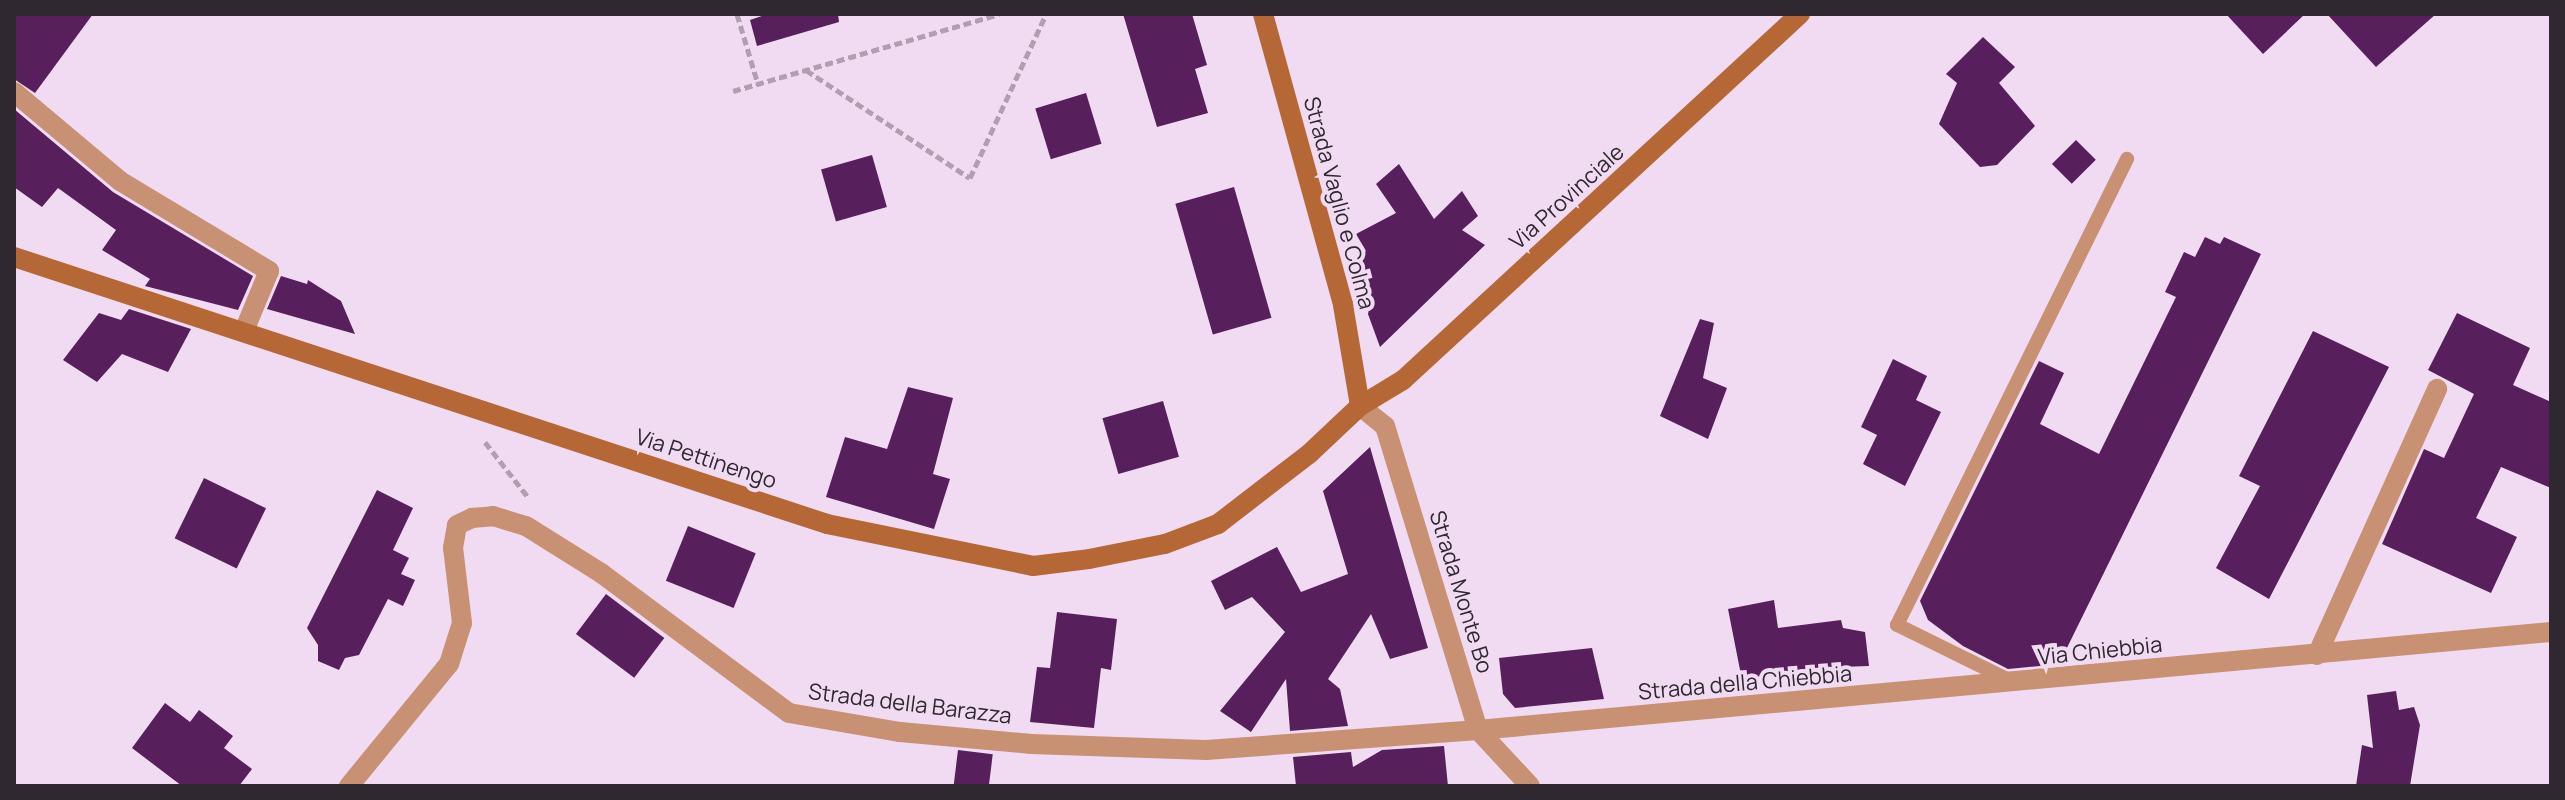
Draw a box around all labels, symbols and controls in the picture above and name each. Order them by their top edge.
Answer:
street label: Strada Vaglio e Colma [1298,94,1380,312]
street label: Via Provinciale [1504,139,1630,255]
street label: Via Pettinengo [632,424,780,494]
street label: Strada Monte Bo [1424,508,1498,676]
street label: Via Chiebbia [2037,631,2163,671]
street label: Strada della Chiebbia [1637,660,1853,706]
street label: Strada della Barazza [807,678,1013,730]

